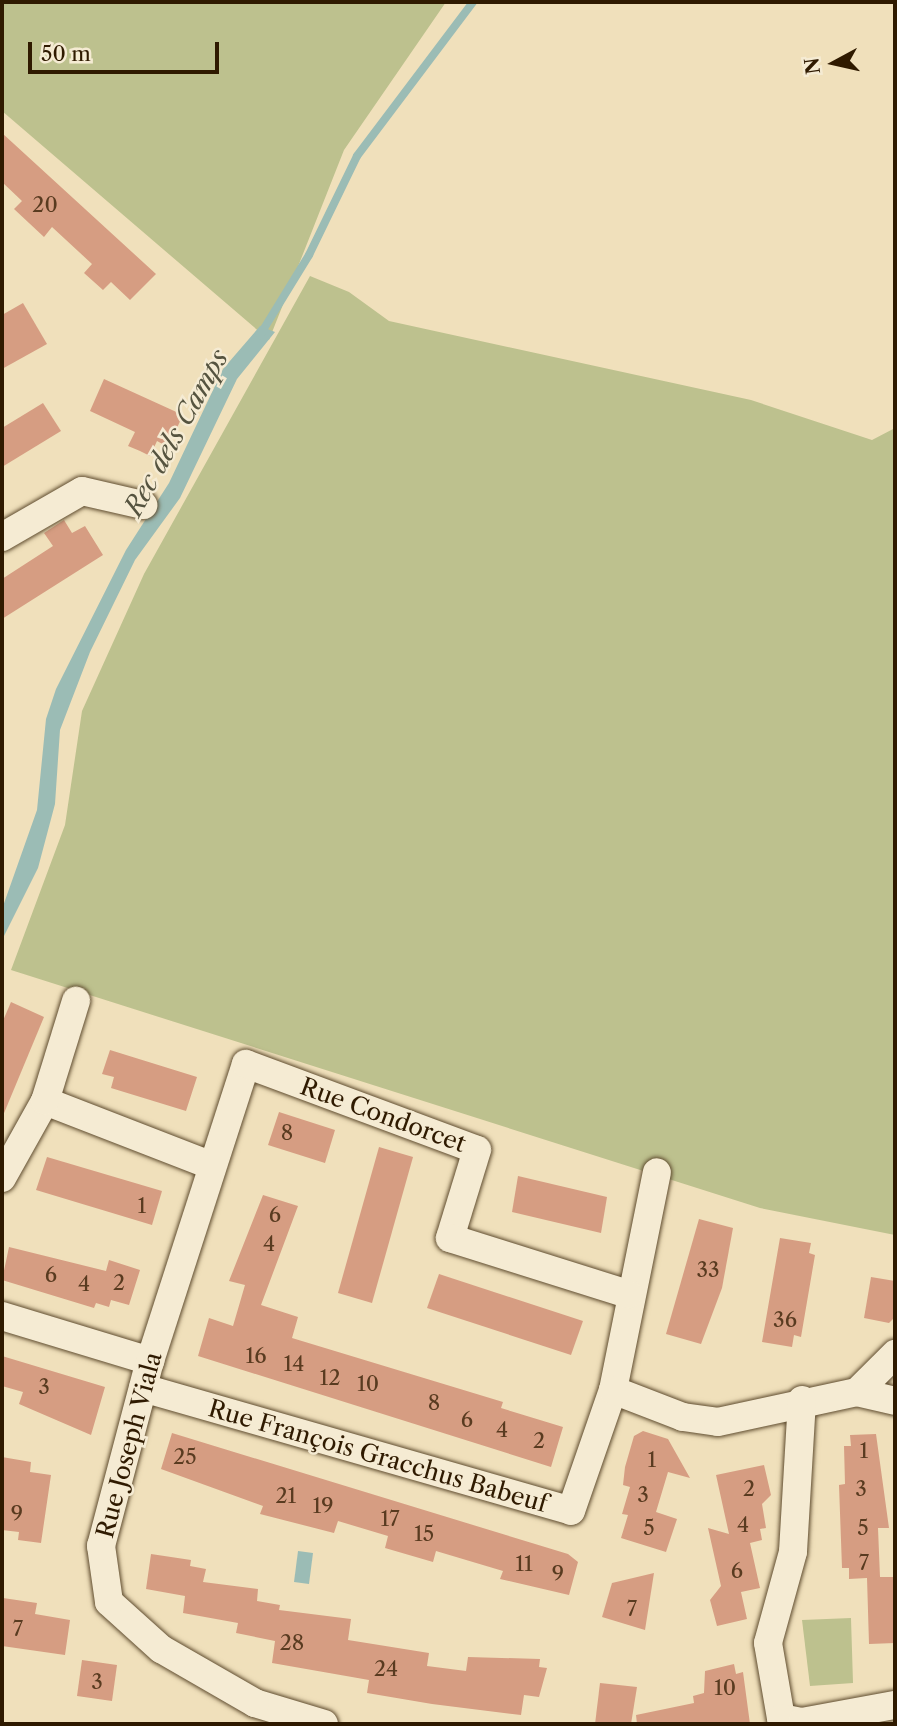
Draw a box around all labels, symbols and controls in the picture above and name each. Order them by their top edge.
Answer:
scale bar [32,28,222,72]
north arrow [799,28,869,98]
text: 50 m [41,41,91,66]
text: N [800,56,825,76]
house number: 20 [32,192,58,218]
water label: Rec dels Camps [118,344,236,522]
street label: Rue Condorcet [296,1072,470,1158]
house number: 8 [281,1120,293,1146]
house number: 1 [138,1193,146,1219]
house number: 6 [269,1202,281,1228]
house number: 4 [263,1231,275,1257]
house number: 33 [696,1257,720,1283]
house number: 6 [45,1262,57,1288]
house number: 2 [113,1270,125,1296]
house number: 4 [78,1271,90,1297]
house number: 36 [773,1307,797,1333]
house number: 16 [245,1343,267,1369]
street label: Rue Joseph Viala [90,1348,168,1542]
house number: 14 [284,1351,304,1377]
house number: 12 [320,1365,340,1391]
house number: 10 [357,1371,379,1397]
house number: 3 [38,1374,50,1400]
house number: 8 [428,1390,440,1416]
street label: Rue François Gracchus Babeuf [205,1394,551,1518]
house number: 6 [461,1407,473,1433]
house number: 4 [496,1417,508,1443]
house number: 2 [533,1428,545,1454]
house number: 1 [860,1438,868,1464]
house number: 25 [173,1444,197,1470]
house number: 1 [648,1447,656,1473]
house number: 2 [743,1476,755,1502]
house number: 3 [855,1476,867,1502]
house number: 3 [637,1482,649,1508]
house number: 21 [276,1483,296,1509]
house number: 19 [312,1493,334,1519]
house number: 9 [11,1501,23,1527]
house number: 17 [380,1506,400,1532]
house number: 4 [737,1512,749,1538]
house number: 5 [643,1515,655,1541]
house number: 5 [857,1515,869,1541]
house number: 15 [414,1521,434,1547]
house number: 7 [859,1550,869,1576]
house number: 11 [515,1551,533,1577]
house number: 6 [731,1558,743,1584]
house number: 9 [552,1561,564,1587]
house number: 7 [627,1596,637,1622]
house number: 7 [13,1616,23,1642]
house number: 28 [280,1630,304,1656]
house number: 24 [374,1656,398,1682]
house number: 3 [91,1669,103,1695]
house number: 10 [714,1675,736,1701]

